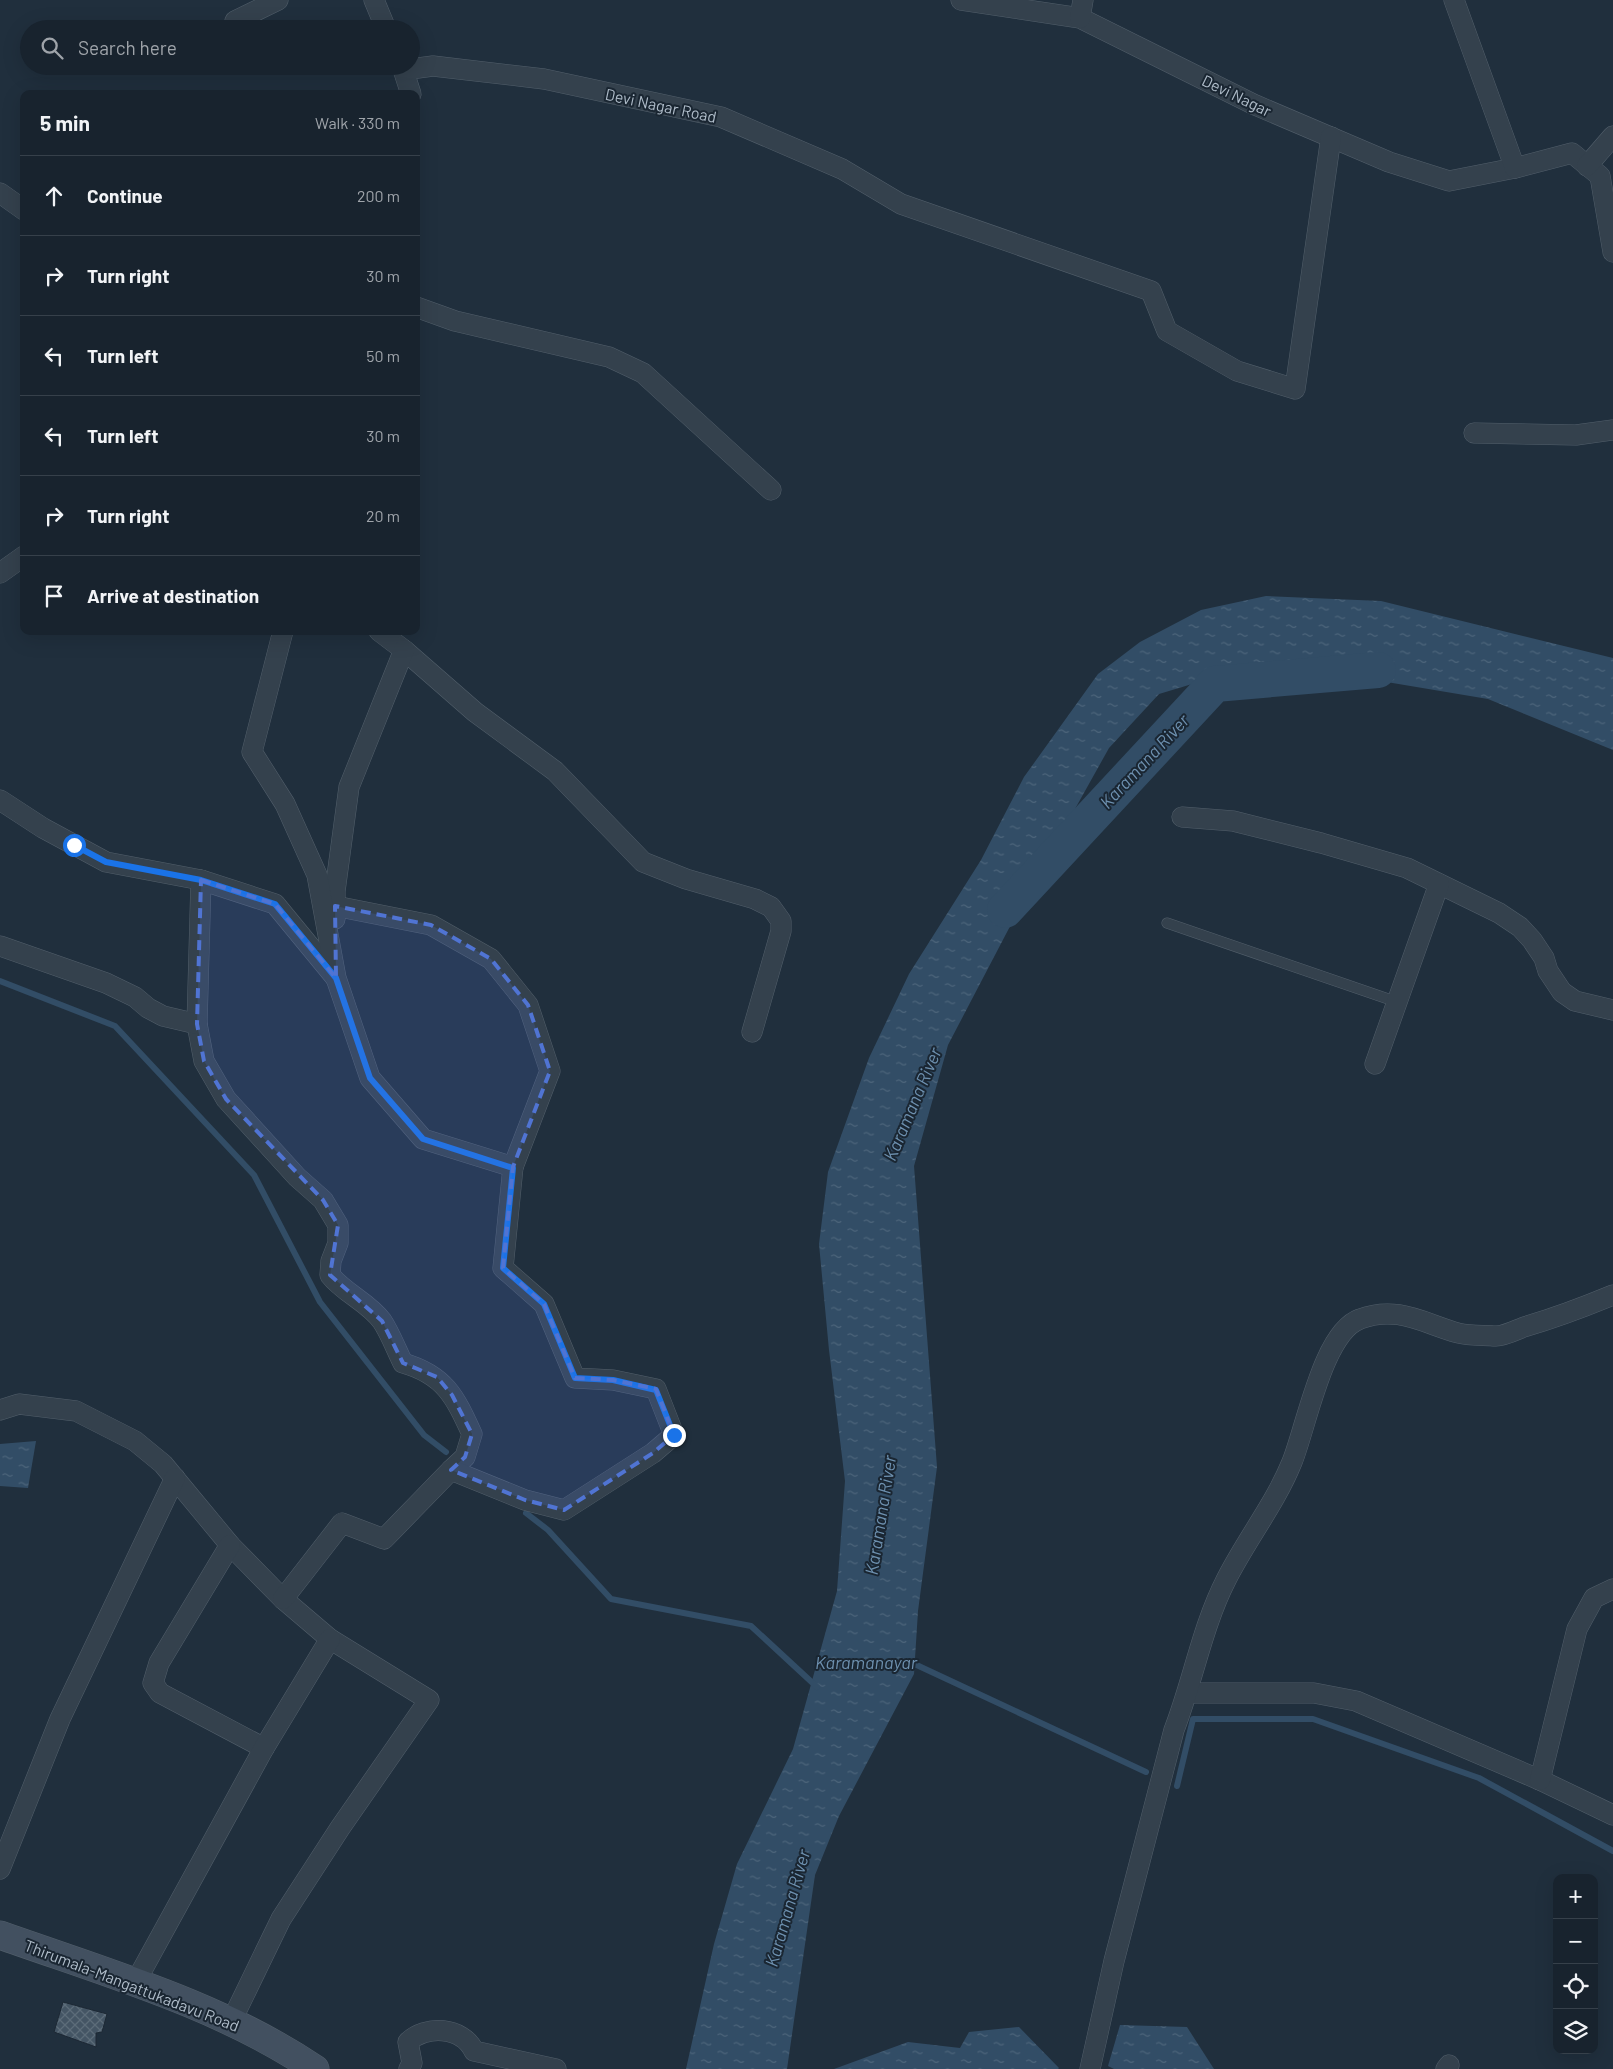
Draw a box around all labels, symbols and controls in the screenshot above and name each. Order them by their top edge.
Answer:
search box [20,20,420,75]
icon: search [38,34,66,62]
text: Search here [78,36,177,59]
street label: Devi Nagar [1199,70,1275,120]
street label: Devi Nagar Road [604,84,718,126]
text: 5 min [40,110,90,135]
text: Walk · 330 m [315,113,400,132]
icon: ahead [40,182,68,210]
text: Continue [87,184,163,207]
text: 200 m [357,186,400,205]
icon: right [40,262,68,290]
text: Turn right [87,264,169,287]
text: 30 m [366,266,400,285]
icon: left [40,342,68,370]
text: Turn left [87,344,158,367]
text: 50 m [366,346,400,365]
icon: left [40,422,68,450]
text: Turn left [87,424,158,447]
text: 30 m [366,426,400,445]
icon: right [40,502,68,530]
text: Turn right [87,504,169,527]
text: 20 m [366,506,400,525]
icon: arrive [40,582,68,610]
text: Arrive at destination [87,584,259,607]
water label: Karamana River [1095,709,1194,813]
route start [63,834,86,857]
water label: Karamana River [878,1044,946,1164]
route end [663,1424,686,1447]
water label: Karamana River [860,1453,900,1576]
water label: Karamanayar [815,1651,918,1673]
water label: Karamana River [760,1846,814,1969]
map controls [1553,1874,1598,2054]
button: + [1553,1874,1598,1919]
button: − [1553,1919,1598,1964]
street label: Thirumala-Mangattukadavu Road [22,1935,242,2035]
button: locate [1553,1964,1598,2009]
button: layers [1553,2009,1598,2054]

